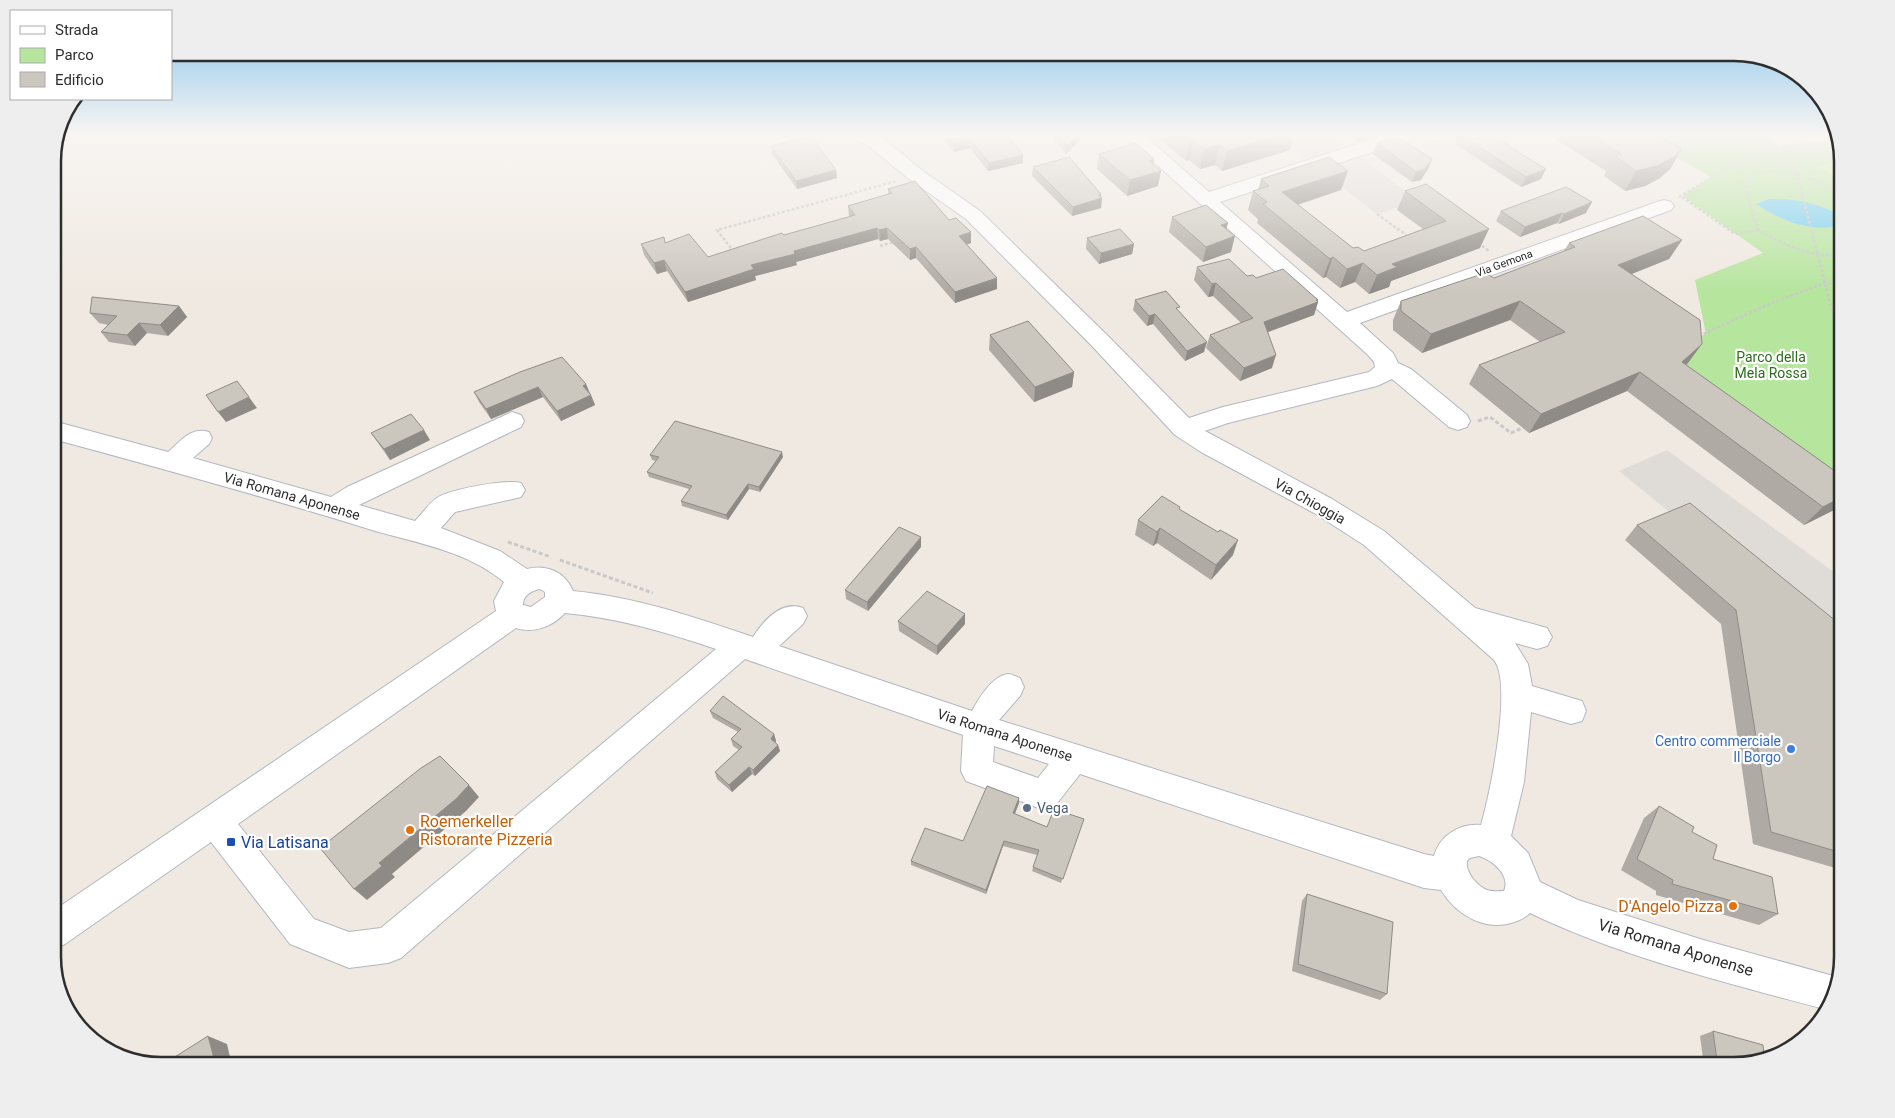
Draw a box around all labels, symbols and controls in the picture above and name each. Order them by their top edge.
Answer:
legend [10,10,172,100]
text: Strada [55,21,98,39]
text: Parco [55,46,94,64]
text: Edificio [55,71,104,89]
street label: Via Gemona [1474,247,1534,280]
park label: Parco della Mela Rossa [1735,349,1807,381]
street label: Via Romana Aponense [222,469,362,523]
street label: Via Chioggia [1272,475,1348,527]
street label: Via Romana Aponense [935,706,1075,764]
place label: Centro commerciale Il Borgo [1655,733,1781,765]
marker: Centro commerciale Il Borgo [1785,743,1797,755]
place label: Vega [1037,800,1069,816]
marker: Vega [1021,802,1033,814]
place label: Roemerkeller Ristorante Pizzeria [420,812,553,849]
marker: Roemerkeller Ristorante Pizzeria [404,824,416,836]
place label: Via Latisana [241,833,329,852]
marker: Via Latisana [225,836,237,848]
place label: D'Angelo Pizza [1618,897,1723,916]
marker: D'Angelo Pizza [1727,900,1739,912]
street label: Via Romana Aponense [1596,915,1756,980]

